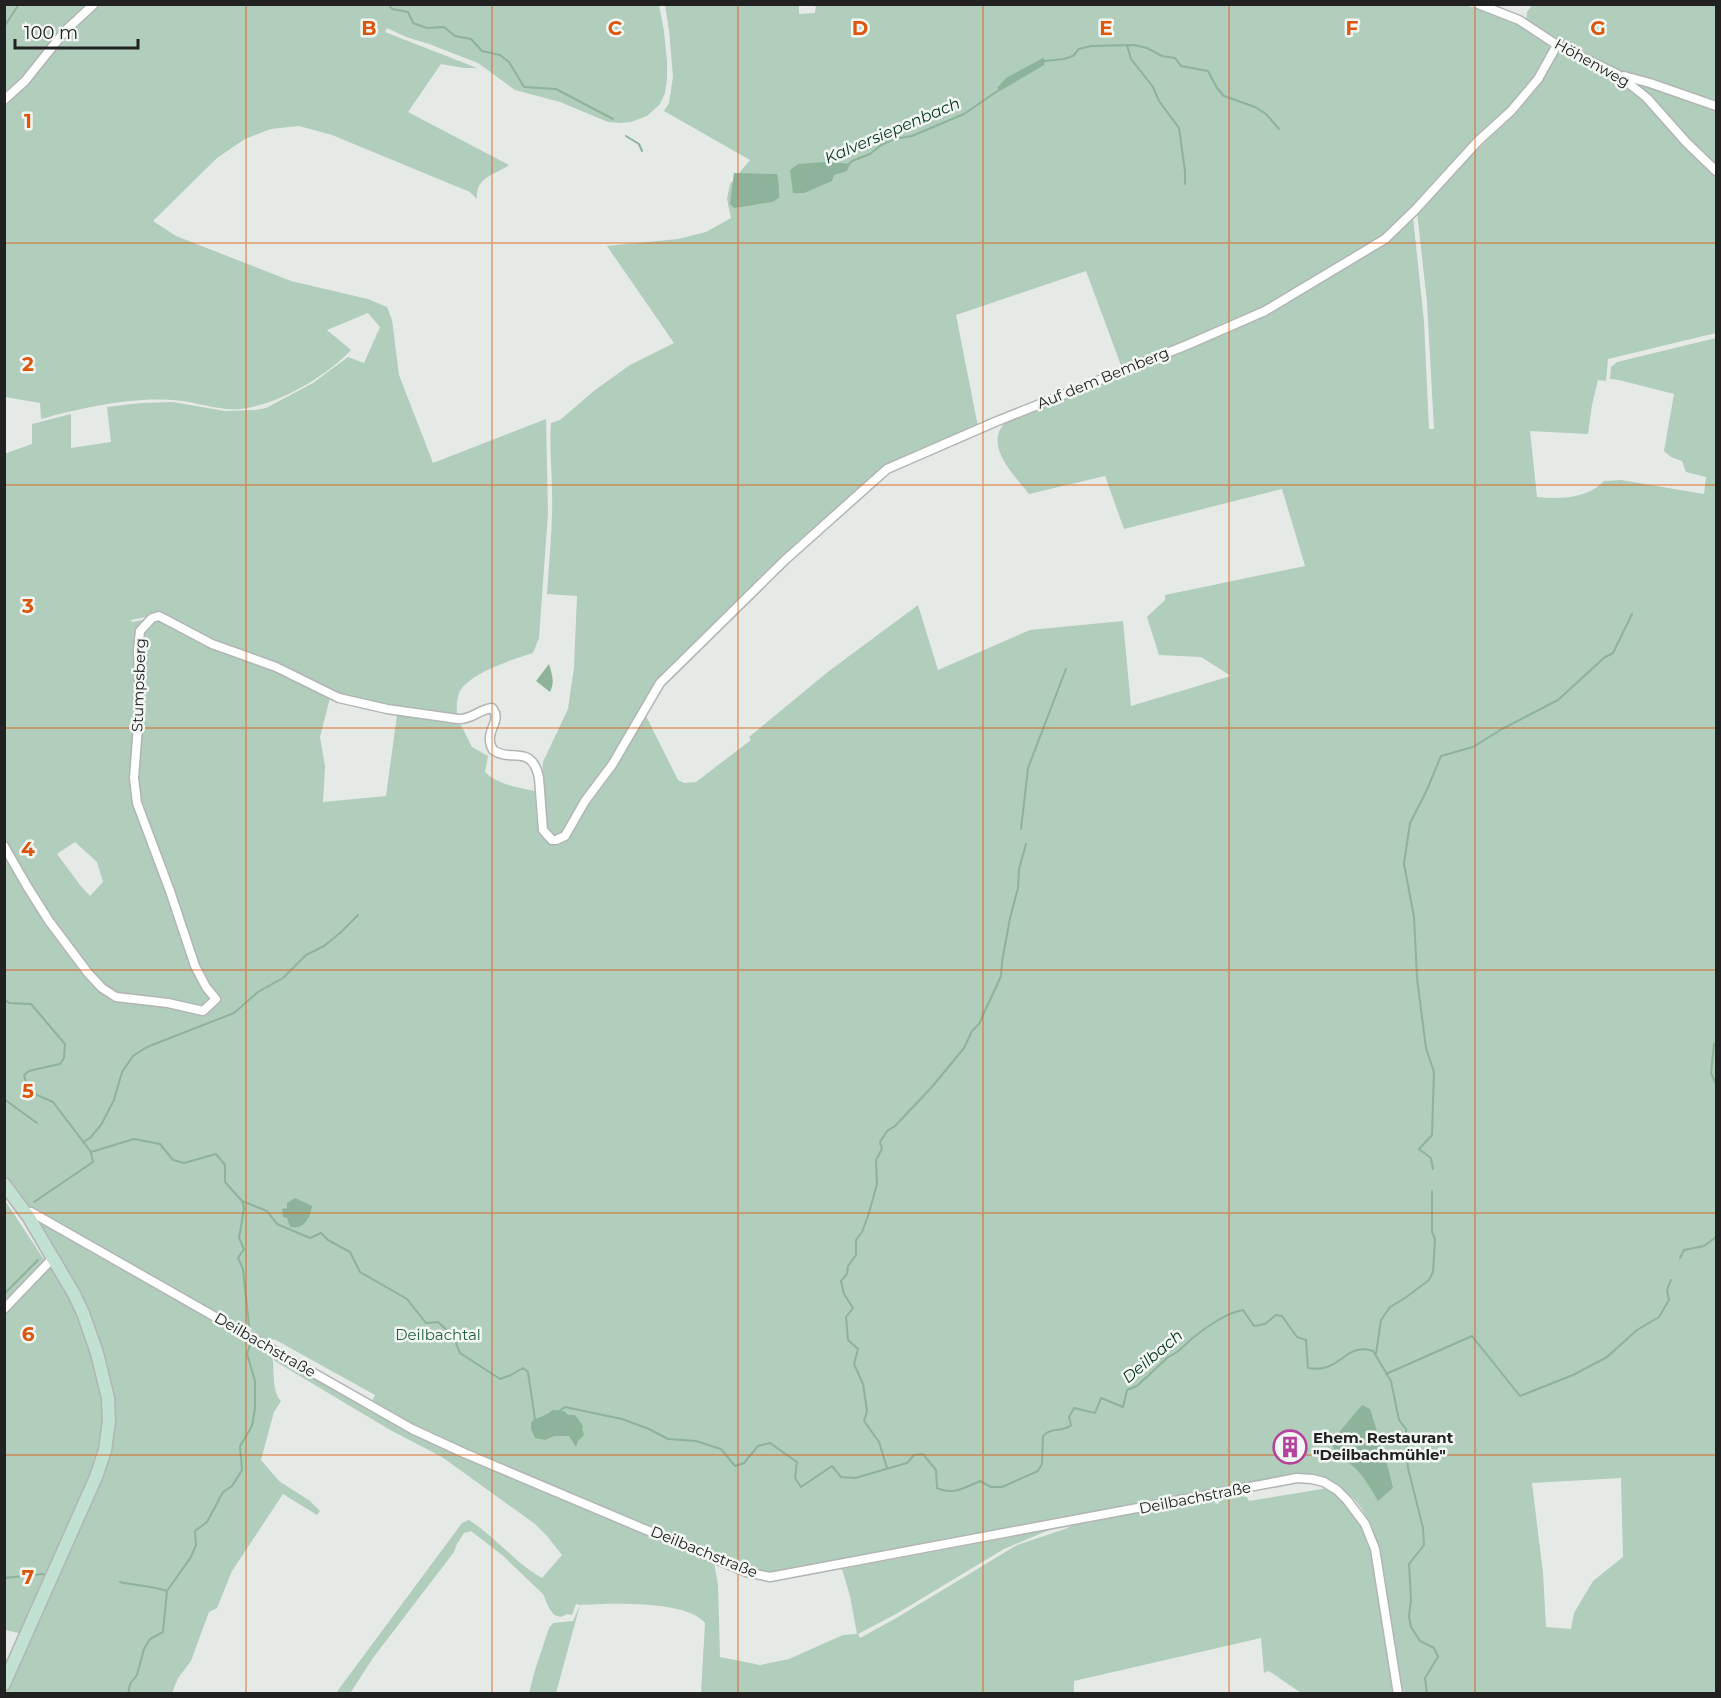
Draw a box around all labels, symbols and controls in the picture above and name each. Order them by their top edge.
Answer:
scale bar [15,12,138,50]
text: B [361,16,377,40]
text: C [608,16,623,40]
text: D [852,16,868,40]
text: E [1099,16,1113,40]
text: F [1346,16,1359,40]
text: G [1590,16,1606,40]
text: 100 m [24,22,78,44]
street label: Höhenweg [1551,34,1633,91]
water label: Kalversiepenbach [822,93,963,168]
text: 1 [24,109,32,133]
street label: Auf dem Bemberg [1034,342,1171,413]
text: 2 [22,352,34,376]
text: 3 [21,594,34,618]
street label: Stumpsberg [127,638,150,732]
text: 4 [21,837,35,861]
text: 5 [22,1079,34,1103]
street label: Deilbachstraße [211,1308,319,1381]
text: 6 [22,1322,35,1346]
park label: Deilbachtal [395,1325,481,1344]
water label: Deilbach [1118,1326,1186,1387]
place label: Ehem. Restaurant "Deilbachmühle" [1313,1428,1454,1464]
building icon: Ehem. Restaurant "Deilbachmühle" [1272,1429,1308,1465]
street label: Deilbachstraße [1137,1477,1253,1518]
street label: Deilbachstraße [648,1521,760,1582]
text: 7 [22,1565,34,1589]

